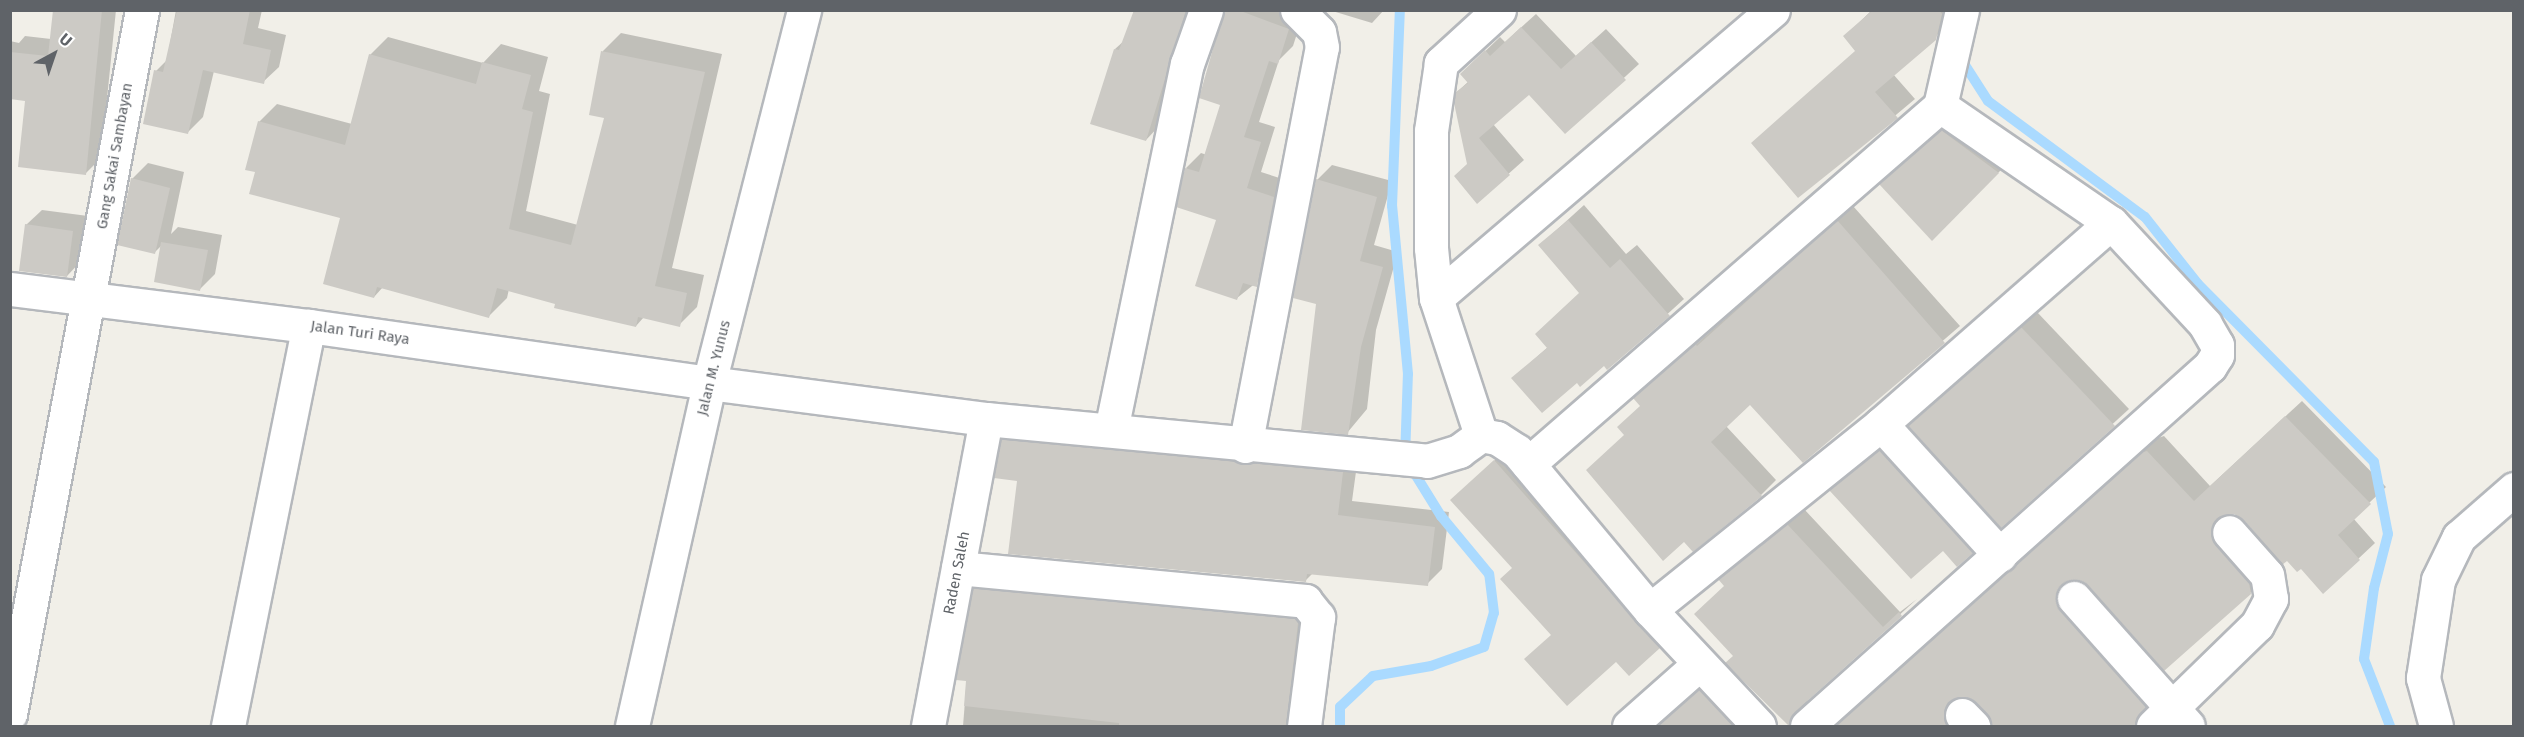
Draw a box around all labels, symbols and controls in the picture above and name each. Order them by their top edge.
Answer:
north arrow [24,24,84,84]
text: U [56,29,76,50]
street label: Gang Sakai Sambayan [93,81,137,231]
street label: Jalan Turi Raya [309,317,411,349]
street label: Jalan M. Yunus [693,318,735,418]
street label: Raden Saleh [940,530,974,616]

